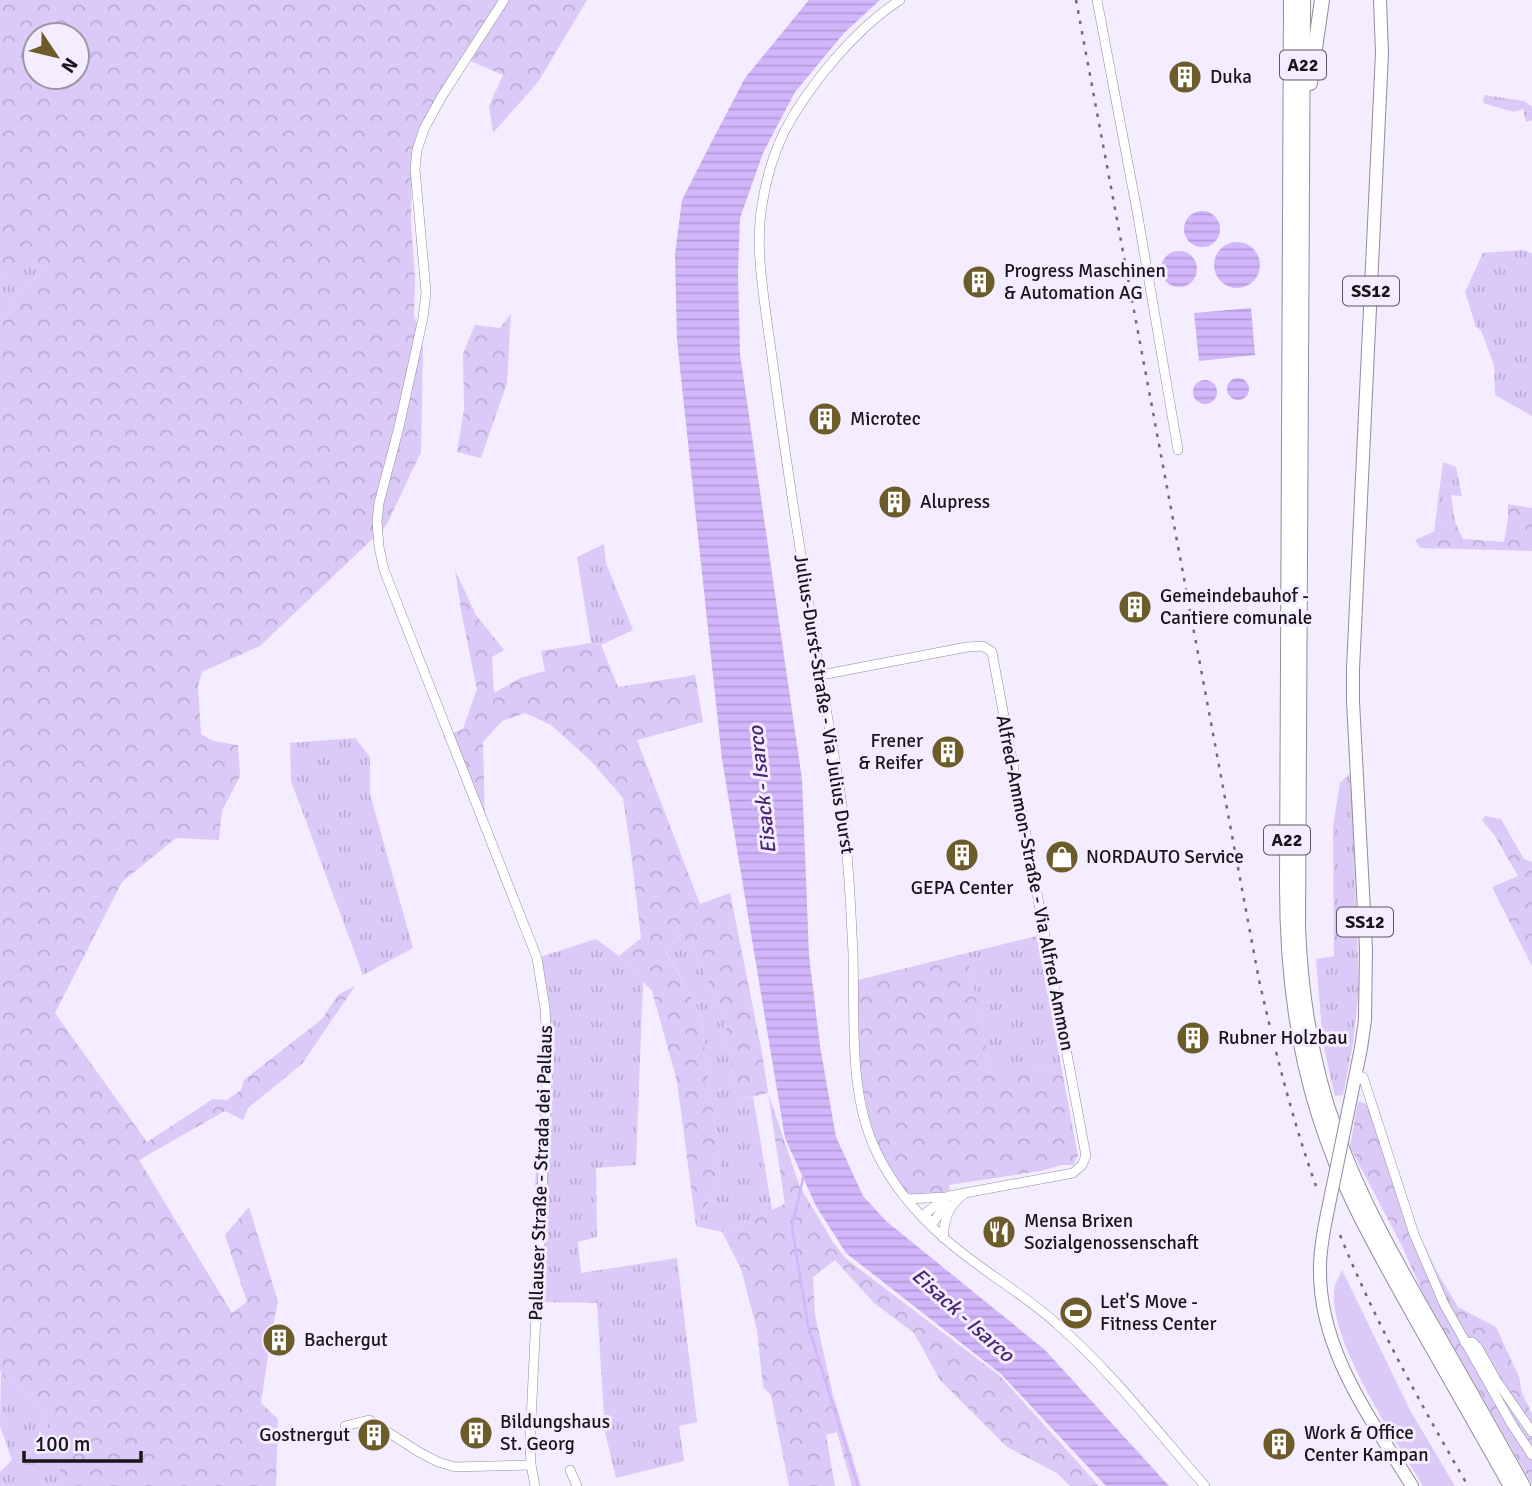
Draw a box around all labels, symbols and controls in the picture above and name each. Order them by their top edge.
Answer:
north arrow [21,21,91,91]
road number: A22 [1280,51,1326,80]
text: N [55,53,83,77]
building icon: Duka [1166,58,1204,96]
place label: Duka [1210,65,1252,89]
place label: Progress Maschinen & Automation AG [1004,259,1166,305]
building icon: Progress Maschinen & Automation AG [960,263,998,301]
road number: SS12 [1343,276,1399,306]
building icon: Microtec [806,400,844,438]
place label: Microtec [850,407,921,431]
building icon: Alupress [876,483,914,521]
place label: Alupress [920,490,990,514]
street label: Julius-Durst-Straße - Via Julius Durst [788,552,860,856]
place label: Gemeindebauhof - Cantiere comunale [1160,584,1312,630]
building icon: Gemeindebauhof - Cantiere comunale [1116,588,1154,626]
street label: Alfred-Ammon-Straße - Via Alfred Ammon [991,713,1079,1053]
water label: Eisack - Isarco [742,724,782,855]
place label: Frener & Reifer [859,729,923,775]
building icon: Frener & Reifer [929,733,967,771]
road number: A22 [1264,826,1310,854]
building icon: GEPA Center [943,836,981,874]
shop icon: NORDAUTO Service [1043,838,1081,876]
place label: NORDAUTO Service [1086,845,1244,869]
place label: GEPA Center [911,876,1013,900]
road number: SS12 [1337,908,1393,937]
building icon: Rubner Holzbau [1174,1019,1212,1057]
street label: Pallauser Straße - Strada dei Pallaus [524,1025,558,1321]
place label: Rubner Holzbau [1218,1026,1348,1050]
place label: Mensa Brixen Sozialgenossenschaft [1024,1209,1199,1255]
restaurant icon: Mensa Brixen Sozialgenossenschaft [980,1213,1018,1251]
water label: Eisack - Isarco [907,1262,1020,1368]
place label: Let'S Move - Fitness Center [1100,1290,1216,1336]
sports icon: Let'S Move - Fitness Center [1057,1294,1095,1332]
building icon: Bachergut [260,1321,298,1359]
place label: Bachergut [304,1328,388,1352]
place label: Bildungshaus St. Georg [500,1410,610,1456]
building icon: Bildungshaus St. Georg [457,1414,495,1452]
building icon: Gostnergut [355,1416,393,1454]
scale bar [24,1420,142,1464]
place label: Work & Office Center Kampan [1304,1421,1429,1467]
place label: Gostnergut [259,1423,350,1447]
building icon: Work & Office Center Kampan [1260,1425,1298,1463]
text: 100 m [35,1431,90,1457]

